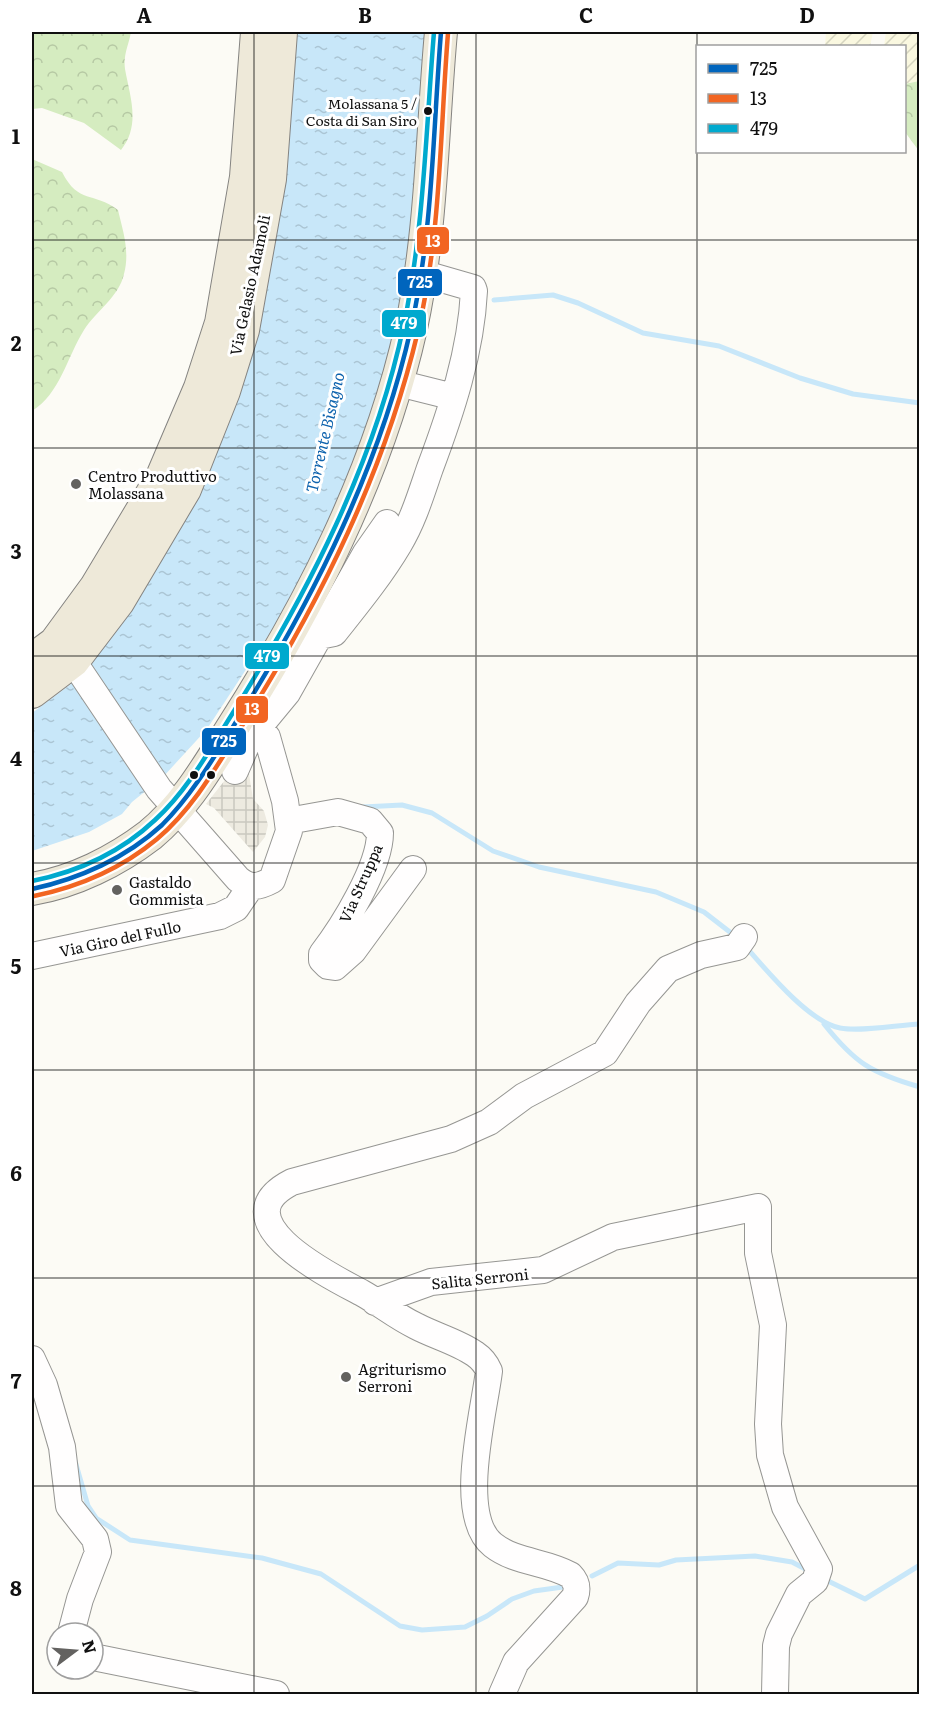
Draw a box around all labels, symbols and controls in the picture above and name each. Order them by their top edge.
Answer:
text: A [136,0,152,29]
text: B [358,0,372,29]
text: C [579,0,593,29]
text: D [799,0,815,29]
legend [696,45,906,153]
text: 725 [750,54,777,81]
text: 13 [750,84,767,111]
place label: Molassana 5 / Costa di San Siro [306,93,417,130]
marker: Molassana 5 / Costa di San Siro [422,105,434,117]
text: 479 [750,114,778,141]
text: 1 [12,120,20,150]
street label: Via Gelasio Adamoli [223,212,275,358]
line badge: 13 [416,226,450,255]
text: 13 [425,228,441,252]
line badge: 725 [397,268,443,297]
text: 725 [407,269,433,293]
line badge: 479 [381,309,427,338]
text: 479 [391,310,417,334]
text: 2 [11,327,22,357]
water label: Torrente Bisagno [299,369,349,495]
place label: Centro Produttivo Molassana [88,464,217,504]
marker: Centro Produttivo Molassana [69,477,83,491]
text: 3 [10,535,22,565]
line badge: 479 [244,642,290,670]
text: 479 [254,643,280,667]
line badge: 13 [235,695,269,724]
text: 13 [244,696,260,720]
line badge: 725 [201,727,247,756]
text: 725 [211,728,237,752]
text: 4 [10,742,22,772]
unlabelled marker [188,769,200,781]
unlabelled marker [205,769,217,781]
street label: Via Struppa [332,839,388,926]
place label: Gastaldo Gommista [129,870,204,910]
marker: Gastaldo Gommista [110,883,124,897]
street label: Via Giro del Fullo [57,914,183,962]
text: 5 [11,950,22,980]
text: 6 [10,1157,22,1187]
street label: Salita Serroni [430,1261,530,1295]
place label: Agriturismo Serroni [358,1357,447,1397]
text: 7 [11,1365,22,1395]
marker: Agriturismo Serroni [339,1370,353,1384]
text: 8 [10,1572,22,1602]
north arrow [45,1621,105,1681]
text: N [77,1637,104,1656]

